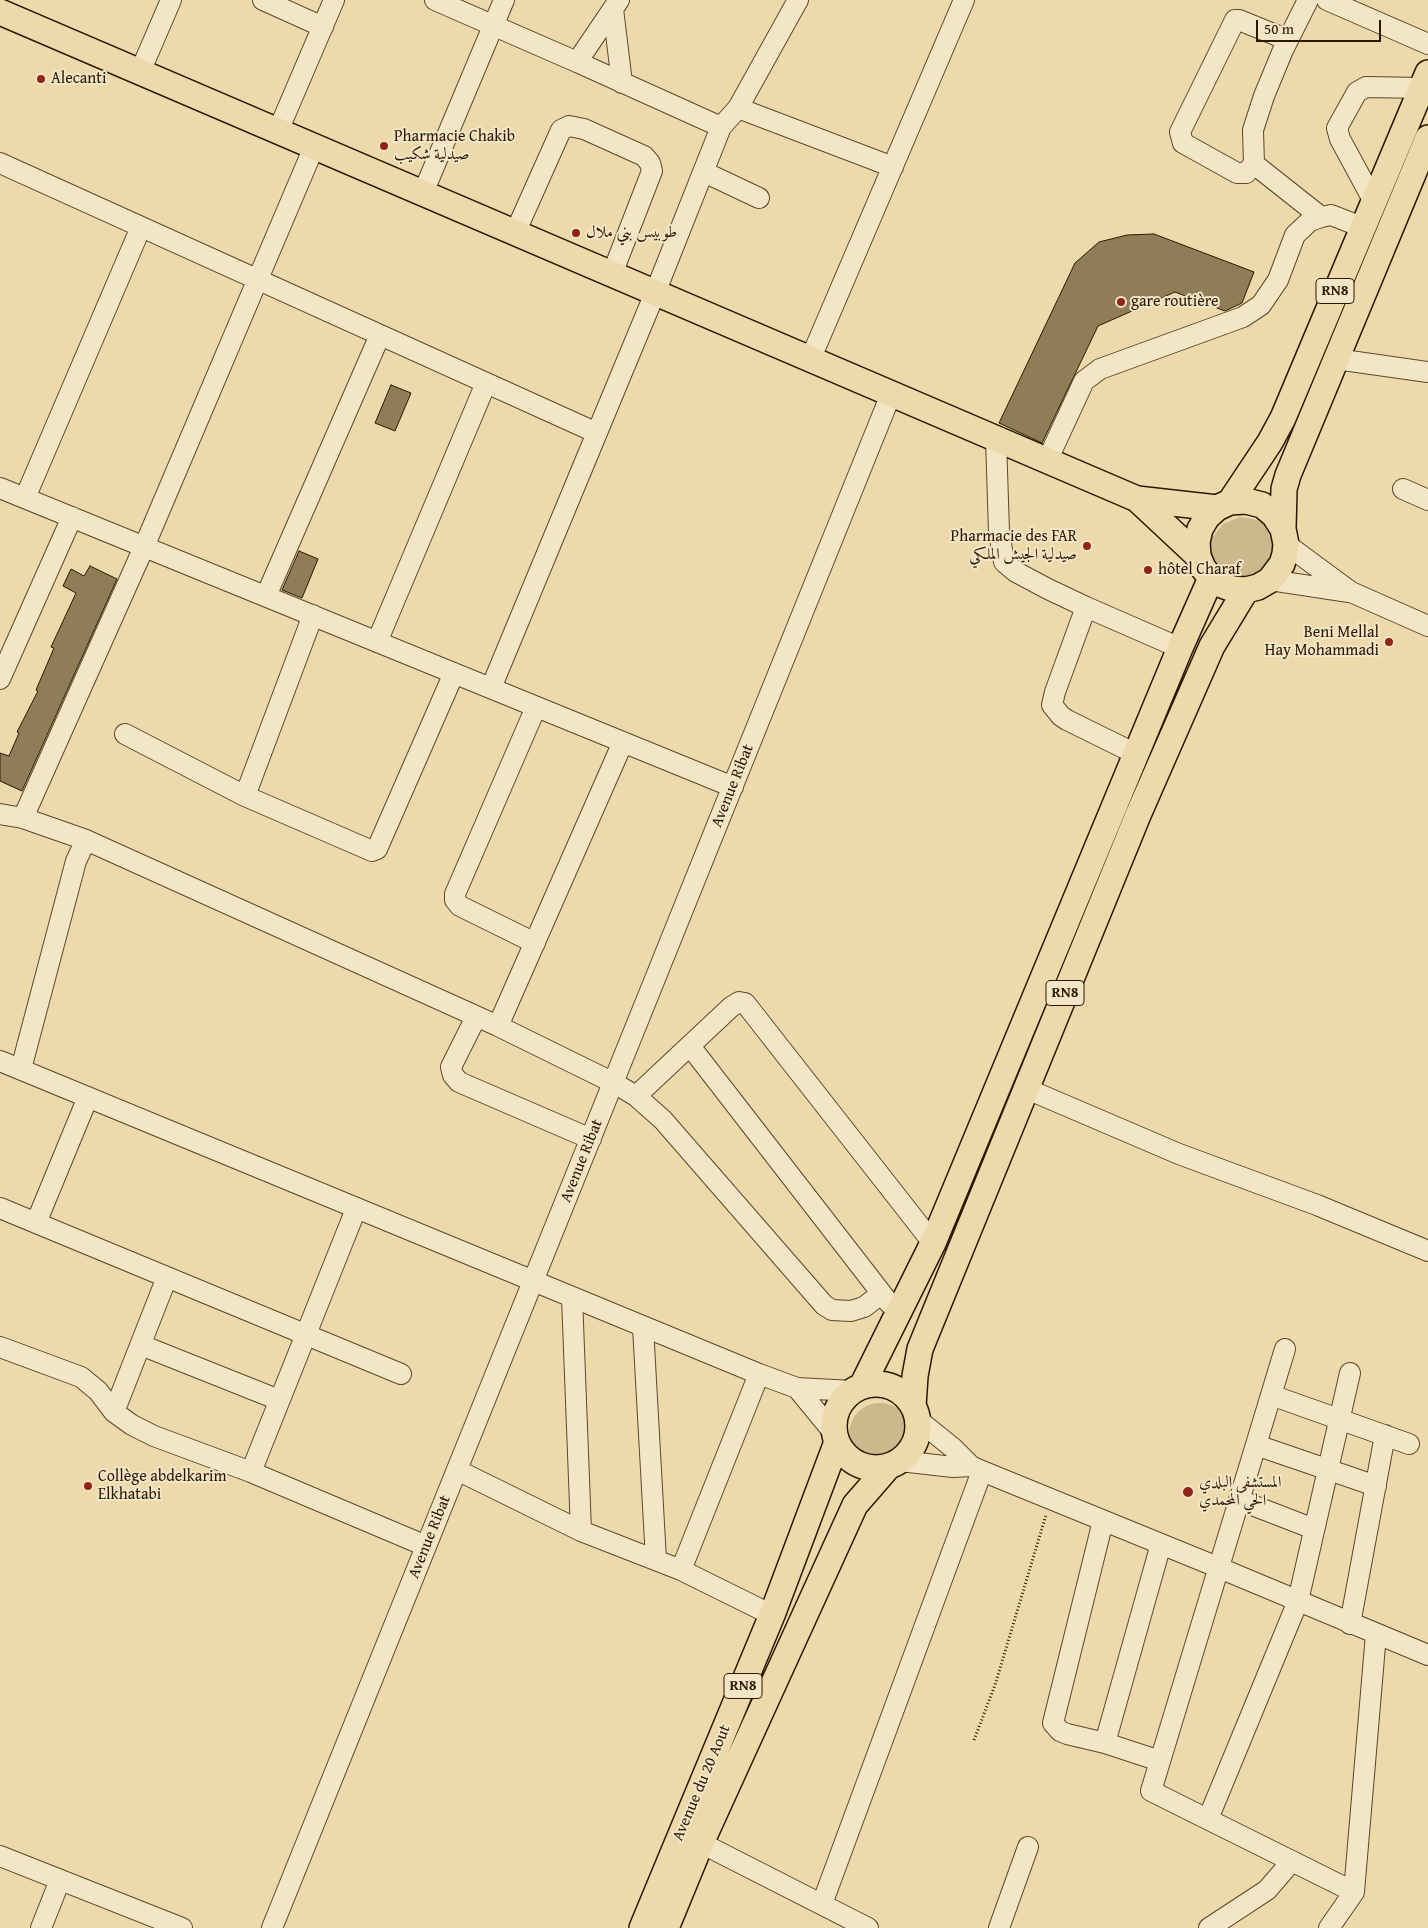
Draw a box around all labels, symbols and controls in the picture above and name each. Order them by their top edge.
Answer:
scale bar [1258,10,1383,42]
text: 50 m [1264,18,1294,39]
place label: Alecanti [51,69,106,89]
marker: Alecanti [35,73,47,85]
place label: Pharmacie Chakib صيدلية شكيب [394,127,515,165]
marker: Pharmacie Chakib صيدلية شكيب [378,140,390,152]
place label: طوبيس بني ملال [586,223,677,243]
marker: طوبيس بني ملال [570,227,582,239]
road number: RN8 [1316,278,1354,304]
place label: gare routière [1131,292,1219,312]
marker: gare routière [1115,296,1127,308]
place label: Pharmacie des FAR صيدلية الجيش الملكي [951,527,1077,565]
marker: Pharmacie des FAR صيدلية الجيش الملكي [1081,540,1093,552]
place label: hôtel Charaf [1158,560,1241,580]
marker: hôtel Charaf [1142,564,1154,576]
place label: Beni Mellal Hay Mohammadi [1265,623,1379,661]
marker: Beni Mellal Hay Mohammadi [1383,636,1395,648]
street label: Avenue Ribat [708,742,758,830]
road number: RN8 [1046,980,1084,1006]
street label: Avenue Ribat [557,1117,607,1205]
place label: Collège abdelkarim Elkhatabi [98,1467,227,1505]
place label: المستشفى البلدي الحي المحمدي [1199,1473,1281,1511]
marker: Collège abdelkarim Elkhatabi [82,1480,94,1492]
marker: المستشفى البلدي الحي المحمدي [1181,1485,1195,1499]
street label: Avenue Ribat [405,1493,455,1581]
road number: RN8 [724,1674,762,1698]
street label: Avenue du 20 Aout [669,1722,735,1844]

